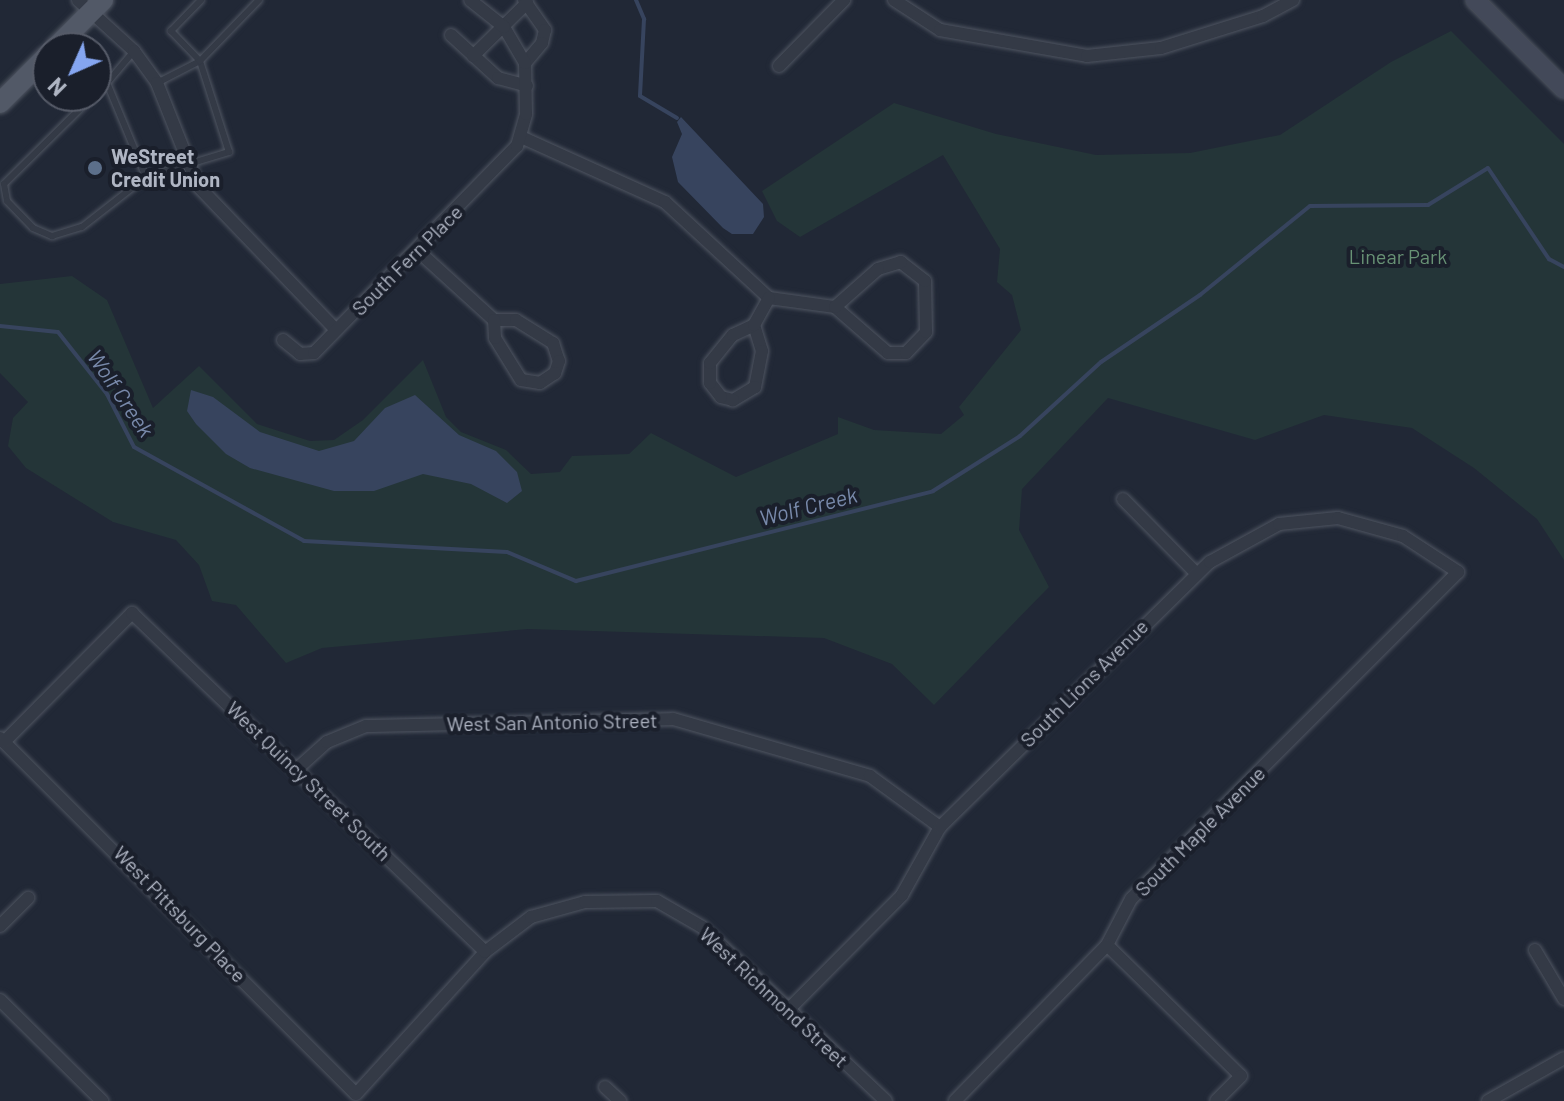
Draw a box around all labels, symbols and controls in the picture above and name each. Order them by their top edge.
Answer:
north arrow [32,32,112,112]
text: N [42,73,71,102]
place label: WeStreet Credit Union [111,144,220,191]
marker: WeStreet Credit Union [86,159,104,177]
street label: South Fern Place [347,200,467,320]
park label: Linear Park [1349,244,1447,268]
water label: Wolf Creek [82,344,160,442]
water label: Wolf Creek [756,481,860,531]
street label: South Lions Avenue [1015,614,1153,752]
street label: West Quincy Street South [222,696,396,866]
street label: West San Antonio Street [446,708,658,736]
street label: South Maple Avenue [1130,761,1270,901]
street label: West Pittsburg Place [109,841,251,987]
street label: West Richmond Street [695,922,853,1072]

